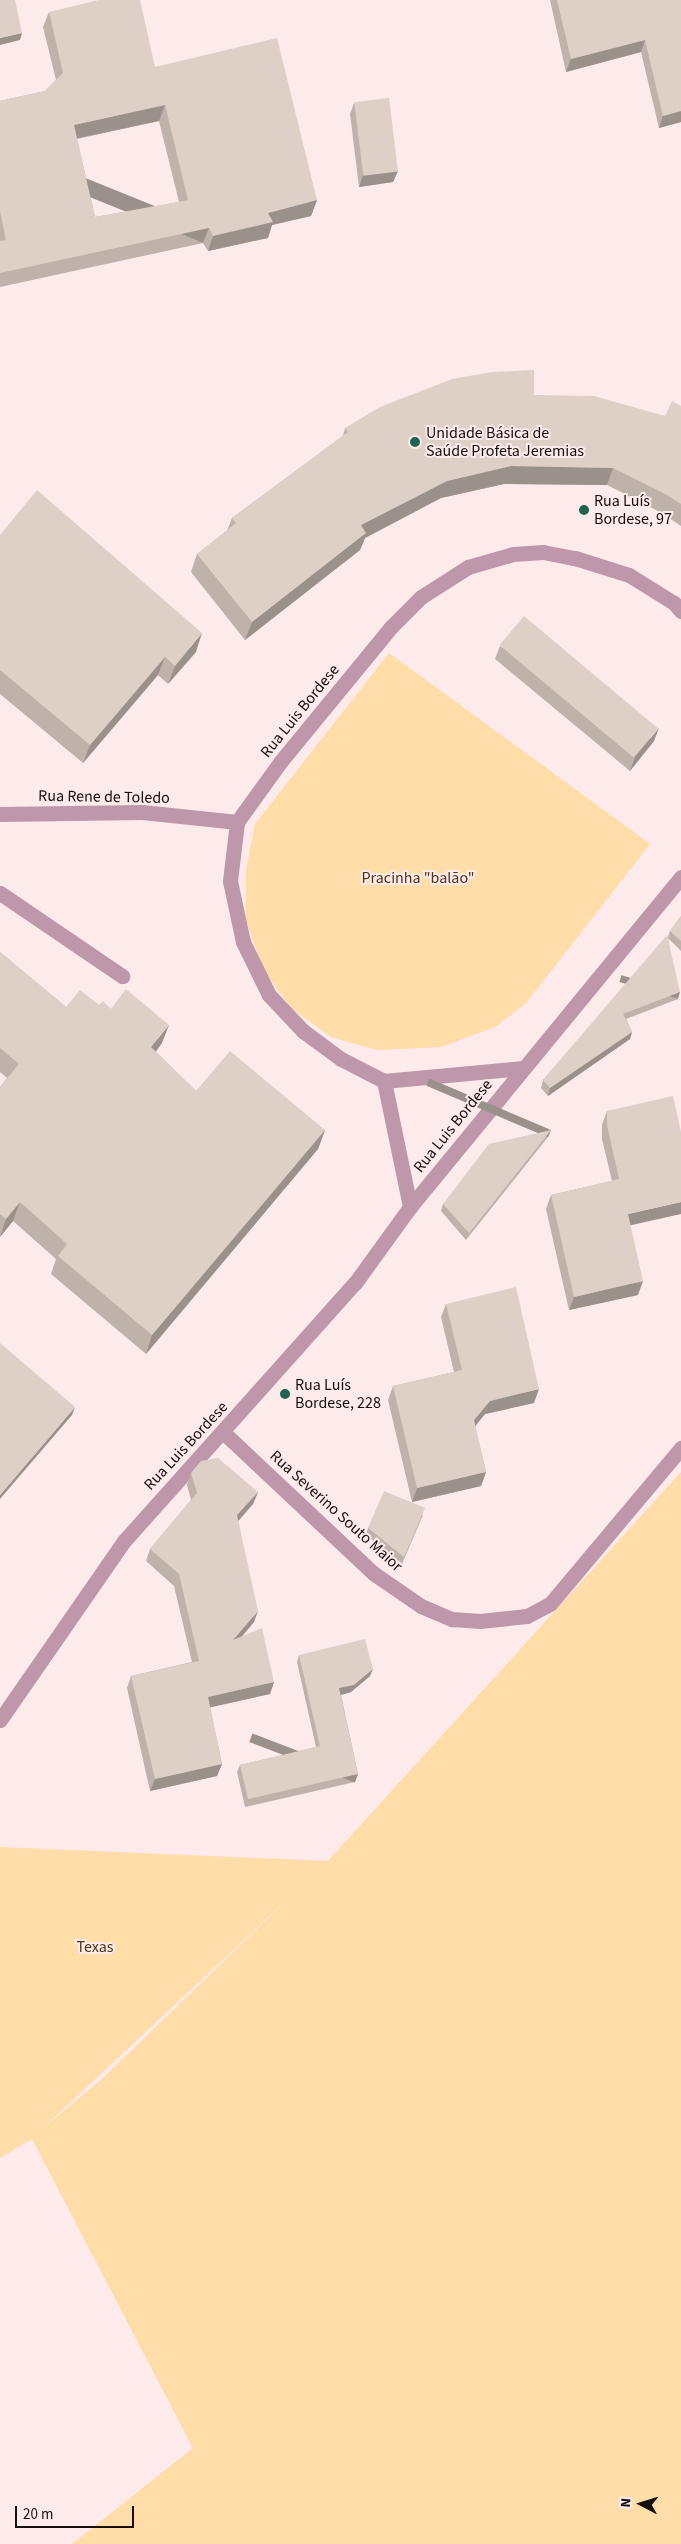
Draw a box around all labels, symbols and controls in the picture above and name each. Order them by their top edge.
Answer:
place label: Unidade Básica de Saúde Profeta Jeremias [426,423,584,461]
marker: Unidade Básica de Saúde Profeta Jeremias [408,435,422,449]
place label: Rua Luís Bordese, 97 [594,491,672,529]
marker: Rua Luís Bordese, 97 [578,504,590,516]
street label: Rua Luis Bordese [257,661,343,761]
street label: Rua Rene de Toledo [38,786,170,808]
park label: Pracinha "balão" [362,868,474,888]
street label: Rua Luis Bordese [410,1076,496,1176]
place label: Rua Luís Bordese, 228 [295,1375,381,1413]
marker: Rua Luís Bordese, 228 [279,1388,291,1400]
street label: Rua Luis Bordese [140,1398,232,1494]
street label: Rua Severino Souto Maior [266,1446,406,1576]
park label: Texas [76,1937,114,1957]
north arrow [616,2479,666,2529]
scale bar [18,2496,136,2528]
text: N [616,2497,636,2508]
text: 20 m [23,2504,53,2525]

